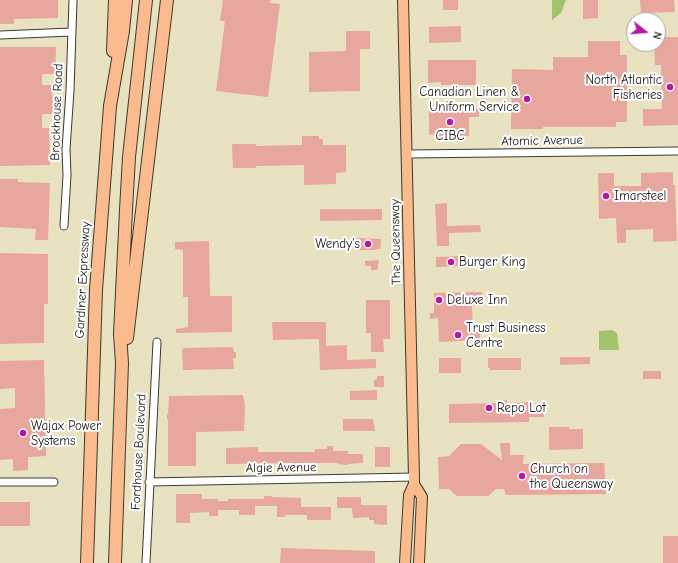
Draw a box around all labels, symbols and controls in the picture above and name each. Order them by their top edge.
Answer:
north arrow [626,12,666,52]
text: N [650,30,664,41]
street label: Brockhouse Road [48,63,66,161]
place label: North Atlantic Fisheries [585,72,662,103]
marker: North Atlantic Fisheries [665,82,675,92]
place label: Canadian Linen & Uniform Service [419,84,519,115]
marker: Canadian Linen & Uniform Service [522,94,532,104]
marker: CIBC [445,117,455,127]
place label: CIBC [435,128,465,144]
street label: Atomic Avenue [501,132,583,150]
place label: Imarsteel [614,188,666,204]
marker: Imarsteel [601,191,611,201]
street label: The Queensway [387,199,405,285]
street label: Gardiner Expressway [72,221,94,339]
place label: Wendy's [315,236,360,252]
marker: Wendy's [363,239,373,249]
place label: Burger King [459,254,526,270]
marker: Burger King [446,257,456,267]
place label: Deluxe Inn [447,292,507,308]
marker: Deluxe Inn [434,295,444,305]
place label: Trust Business Centre [466,320,546,351]
marker: Trust Business Centre [453,330,463,340]
street label: Fordhouse Boulevard [128,393,150,511]
place label: Repo Lot [497,400,546,416]
marker: Repo Lot [484,403,494,413]
place label: Wajax Power Systems [31,418,101,449]
marker: Wajax Power Systems [18,428,28,438]
street label: Algie Avenue [246,460,316,476]
place label: Church on the Queensway [530,461,613,492]
marker: Church on the Queensway [517,471,527,481]

